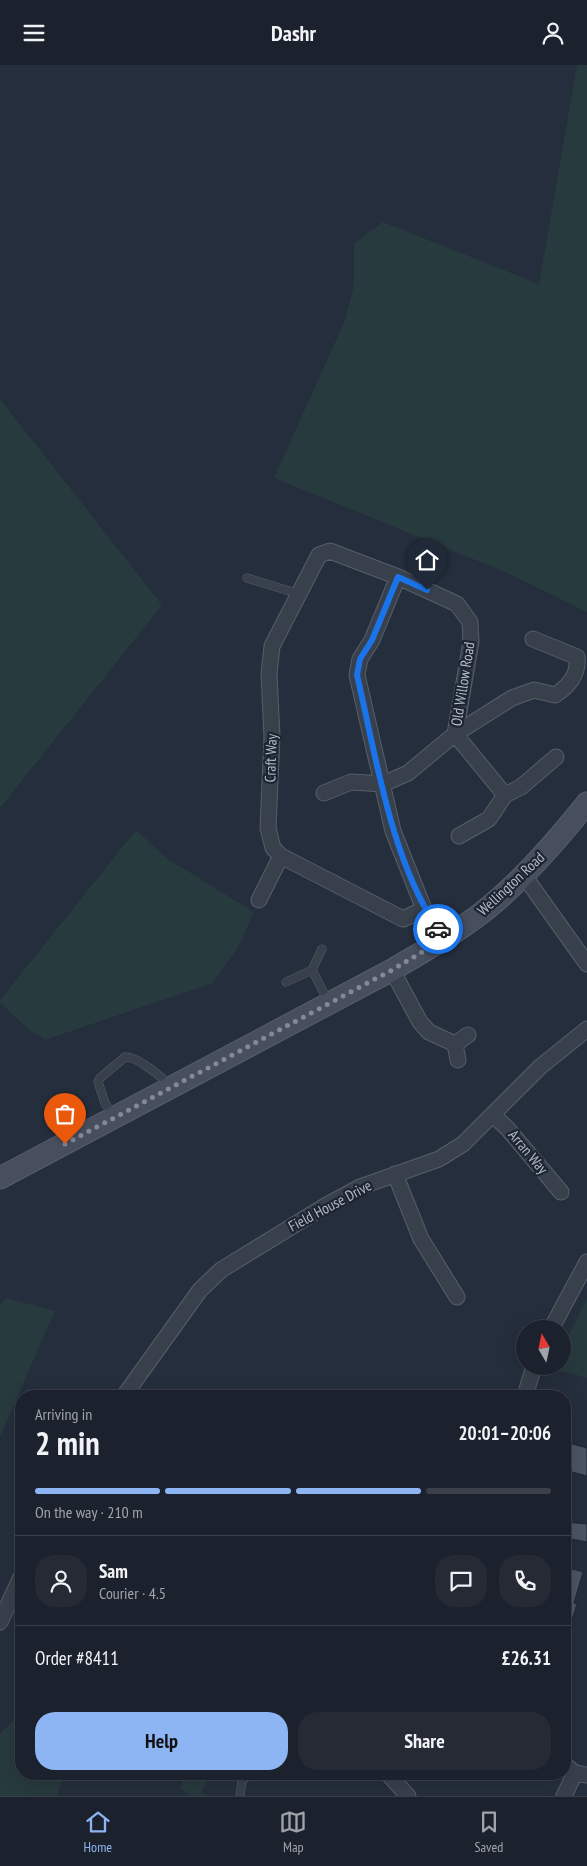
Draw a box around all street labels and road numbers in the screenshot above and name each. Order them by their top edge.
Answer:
street label: Old Willow Road [446,640,479,727]
street label: Craft Way [260,733,281,783]
street label: Wellington Road [473,848,548,920]
street label: Arran Way [504,1126,553,1178]
street label: Field House Drive [285,1176,375,1235]

